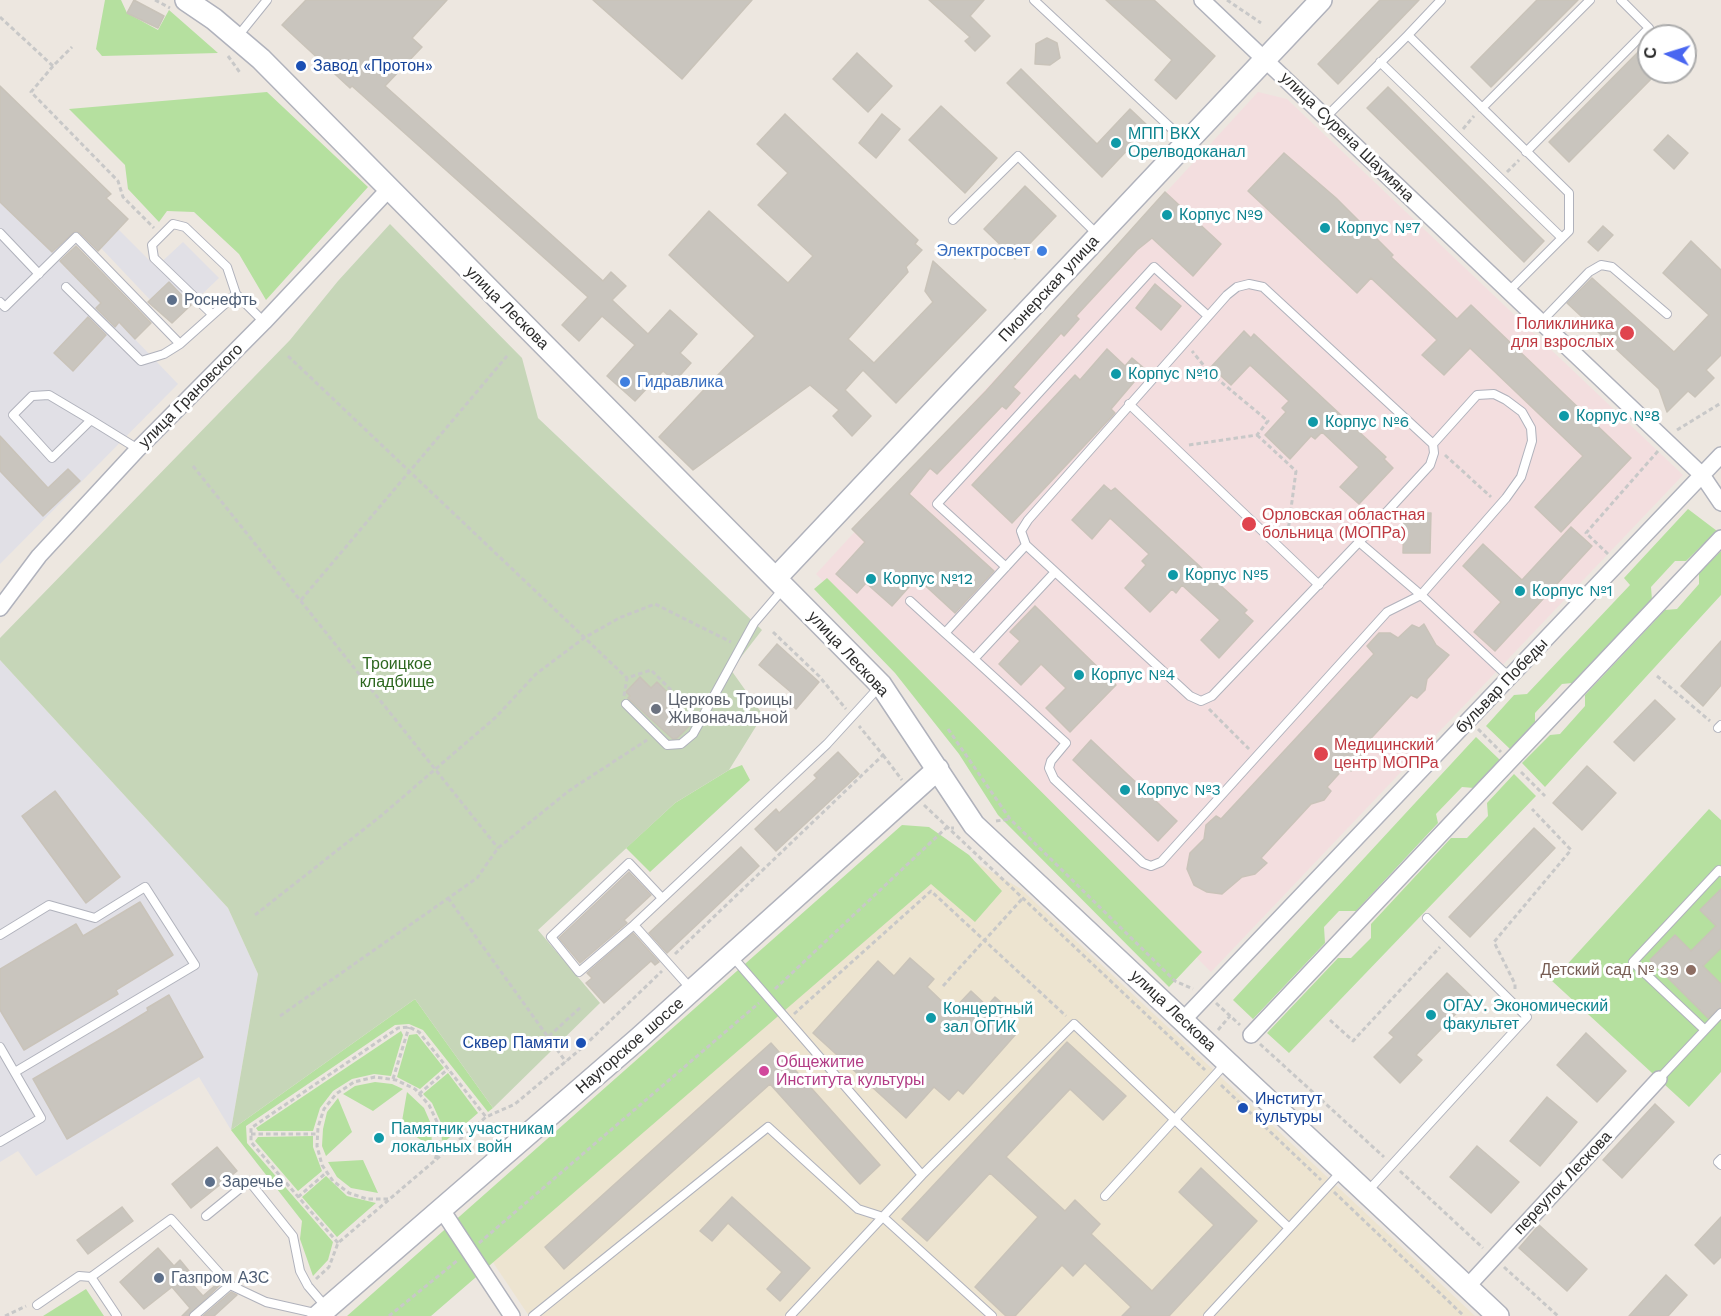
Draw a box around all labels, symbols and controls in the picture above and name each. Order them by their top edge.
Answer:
north arrow [1637,24,1697,84]
text: С [1641,46,1660,59]
place label: Завод «Протон» [313,56,433,76]
marker: Завод «Протон» [294,59,308,73]
street label: улица Сурена Шаумяна [1276,68,1418,206]
place label: МПП ВКХ Орелводоканал [1128,124,1245,162]
marker: МПП ВКХ Орелводоканал [1109,136,1123,150]
place label: Корпус №9 [1179,205,1263,225]
marker: Корпус №9 [1160,208,1174,222]
place label: Корпус №7 [1337,218,1421,238]
marker: Корпус №7 [1318,221,1332,235]
street label: Пионерская улица [995,232,1103,346]
place label: Электросвет [936,241,1030,261]
marker: Электросвет [1035,244,1049,258]
street label: улица Лескова [461,262,553,354]
place label: Роснефть [184,290,257,310]
marker: Роснефть [165,293,179,307]
place label: Поликлиника для взрослых [1511,314,1614,352]
marker: Поликлиника для взрослых [1618,324,1636,342]
street label: улица Грановского [135,340,247,452]
place label: Корпус №10 [1128,364,1219,384]
marker: Корпус №10 [1109,367,1123,381]
place label: Гидравлика [637,372,723,392]
marker: Гидравлика [618,375,632,389]
place label: Корпус №8 [1576,406,1660,426]
marker: Корпус №8 [1557,409,1571,423]
place label: Корпус №6 [1325,412,1409,432]
marker: Корпус №6 [1306,415,1320,429]
place label: Орловская областная больница (МОПРа) [1262,505,1425,543]
marker: Орловская областная больница (МОПРа) [1240,515,1258,533]
place label: Корпус №5 [1185,565,1269,585]
marker: Корпус №5 [1166,568,1180,582]
place label: Корпус №12 [883,569,973,589]
marker: Корпус №12 [864,572,878,586]
place label: Корпус №1 [1532,581,1613,601]
marker: Корпус №1 [1513,584,1527,598]
street label: улица Лескова [803,607,893,701]
street label: бульвар Победы [1452,635,1552,737]
park label: Троицкое кладбище [360,654,434,692]
place label: Корпус №4 [1091,665,1175,685]
marker: Корпус №4 [1072,668,1086,682]
place label: Церковь Троицы Живоначальной [668,690,792,728]
marker: Церковь Троицы Живоначальной [649,702,663,716]
place label: Медицинский центр МОПРа [1334,735,1439,773]
marker: Медицинский центр МОПРа [1312,745,1330,763]
place label: Корпус №3 [1137,780,1221,800]
marker: Корпус №3 [1118,783,1132,797]
place label: Детский сад № 39 [1540,960,1679,980]
marker: Детский сад № 39 [1684,963,1698,977]
street label: улица Лескова [1126,966,1220,1056]
street label: Наугорское шоссе [572,994,688,1098]
place label: ОГАУ. Экономический факультет [1443,996,1608,1034]
place label: Концертный зал ОГИК [943,999,1033,1037]
marker: ОГАУ. Экономический факультет [1424,1008,1438,1022]
marker: Концертный зал ОГИК [924,1011,938,1025]
place label: Сквер Памяти [463,1033,569,1053]
marker: Сквер Памяти [574,1036,588,1050]
place label: Общежитие Института культуры [776,1052,925,1090]
marker: Общежитие Института культуры [757,1064,771,1078]
place label: Институт культуры [1255,1089,1322,1127]
marker: Институт культуры [1236,1101,1250,1115]
place label: Памятник участникам локальных войн [391,1119,554,1157]
street label: переулок Лескова [1510,1127,1616,1239]
marker: Памятник участникам локальных войн [372,1131,386,1145]
place label: Заречье [222,1172,283,1192]
marker: Заречье [203,1175,217,1189]
place label: Газпром АЗС [171,1268,269,1288]
marker: Газпром АЗС [152,1271,166,1285]

